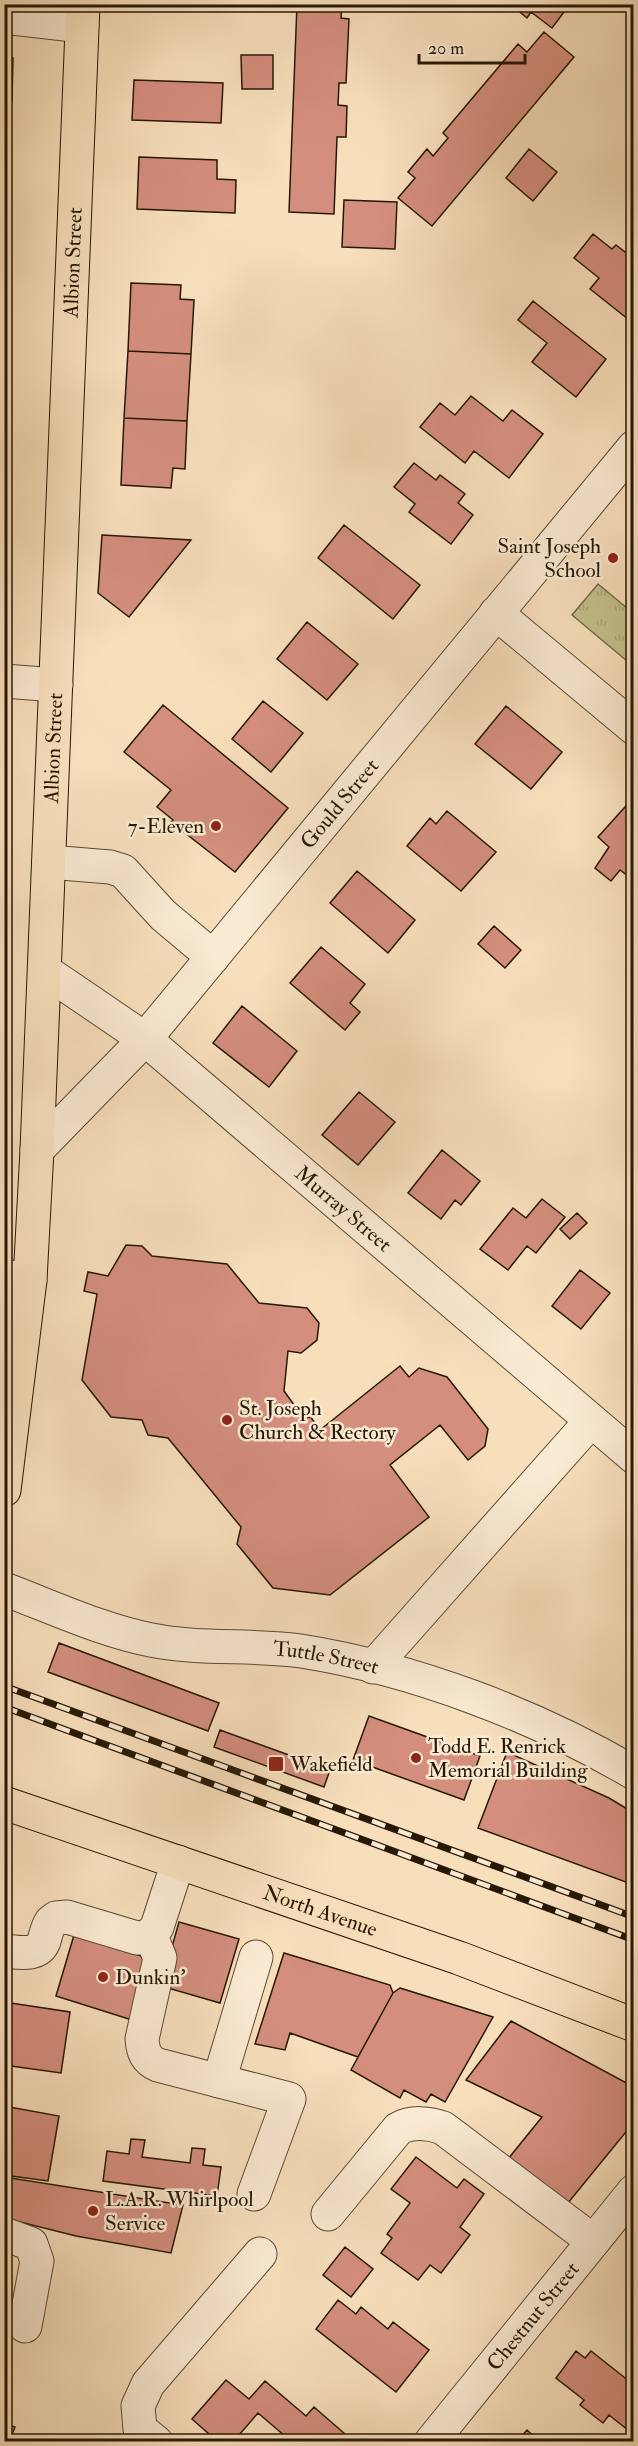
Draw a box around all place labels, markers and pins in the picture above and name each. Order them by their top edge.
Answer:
place label: Saint Joseph School [497,533,602,584]
marker: Saint Joseph School [606,551,620,565]
place label: 7-Eleven [128,813,204,840]
marker: 7-Eleven [209,819,223,833]
place label: St. Joseph Church & Rectory [239,1395,397,1446]
marker: St. Joseph Church & Rectory [220,1413,234,1427]
place label: Todd E. Renrick Memorial Building [428,1733,588,1784]
place label: Wakefield [289,1751,373,1778]
marker: Todd E. Renrick Memorial Building [409,1751,423,1765]
marker: Wakefield [267,1755,285,1773]
place label: Dunkin' [115,1964,186,1991]
marker: Dunkin' [96,1970,110,1984]
place label: L.A.R. Whirlpool Service [105,2186,254,2237]
marker: L.A.R. Whirlpool Service [86,2204,100,2218]

